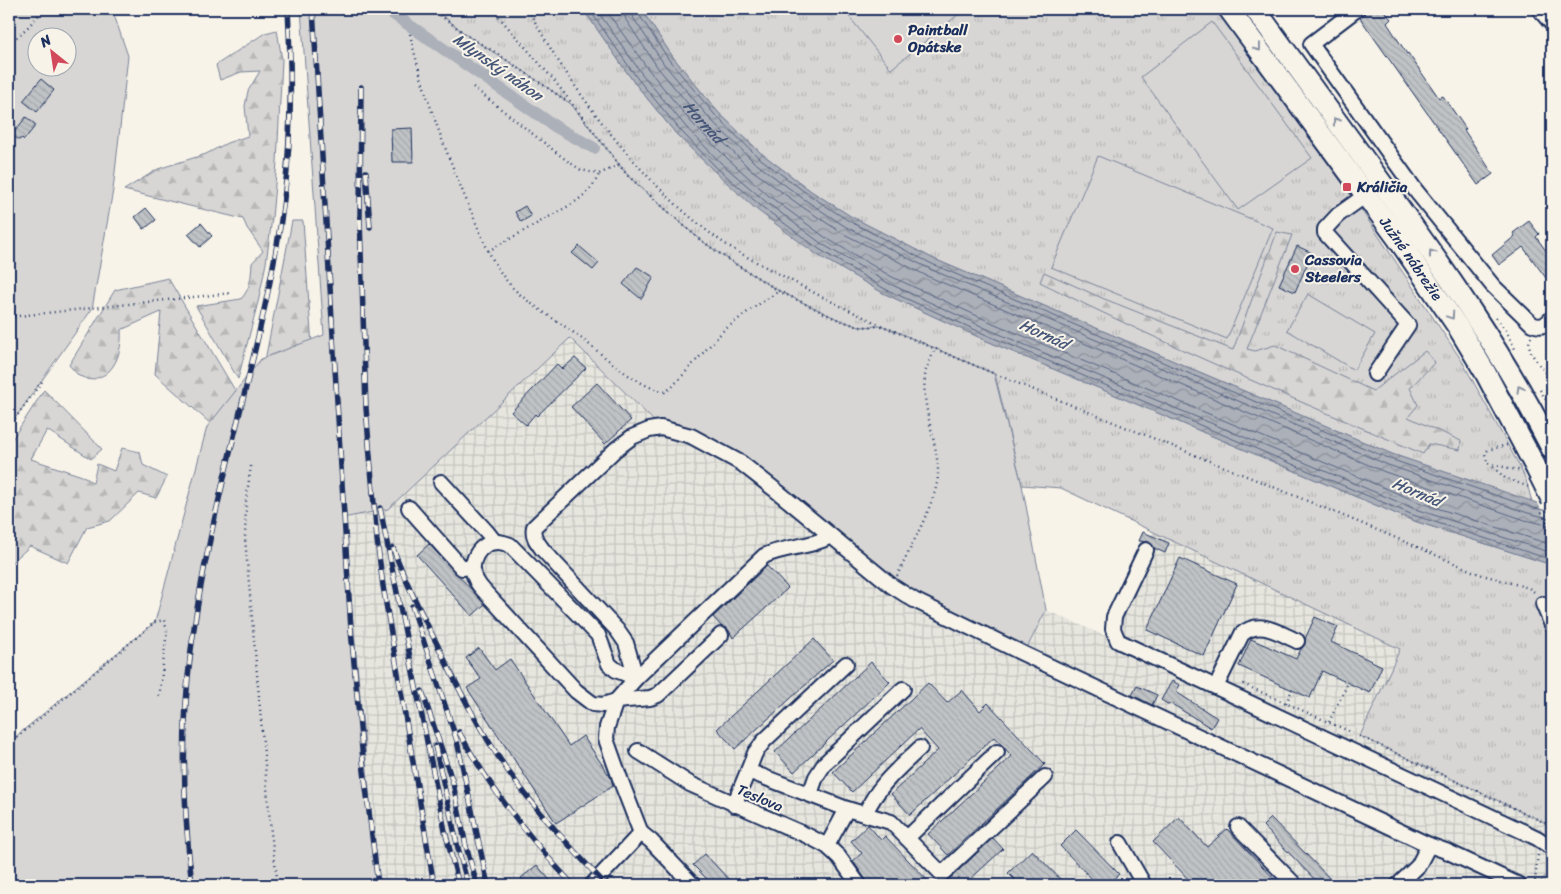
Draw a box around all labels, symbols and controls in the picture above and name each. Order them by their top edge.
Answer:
place label: Paintball Opátske [907,17,968,60]
water label: Mlynský náhon [447,25,551,110]
north arrow [28,28,78,78]
text: N [34,28,56,55]
marker: Paintball Opátske [892,33,904,45]
one-way arrow [1252,42,1261,52]
water label: Hornád [676,93,735,154]
one-way arrow [1334,118,1342,127]
place label: Králičia [1356,174,1408,200]
marker: Králičia [1341,181,1353,193]
street label: Južné nábrežie [1372,210,1450,306]
place label: Cassovia Steelers [1304,247,1362,290]
one-way arrow [1429,249,1438,258]
marker: Cassovia Steelers [1289,263,1301,275]
water label: Hornád [1015,310,1077,360]
one-way arrow [1444,311,1454,320]
one-way arrow [1516,386,1526,395]
water label: Hornád [1388,469,1450,517]
street label: Teslova [733,777,788,820]

